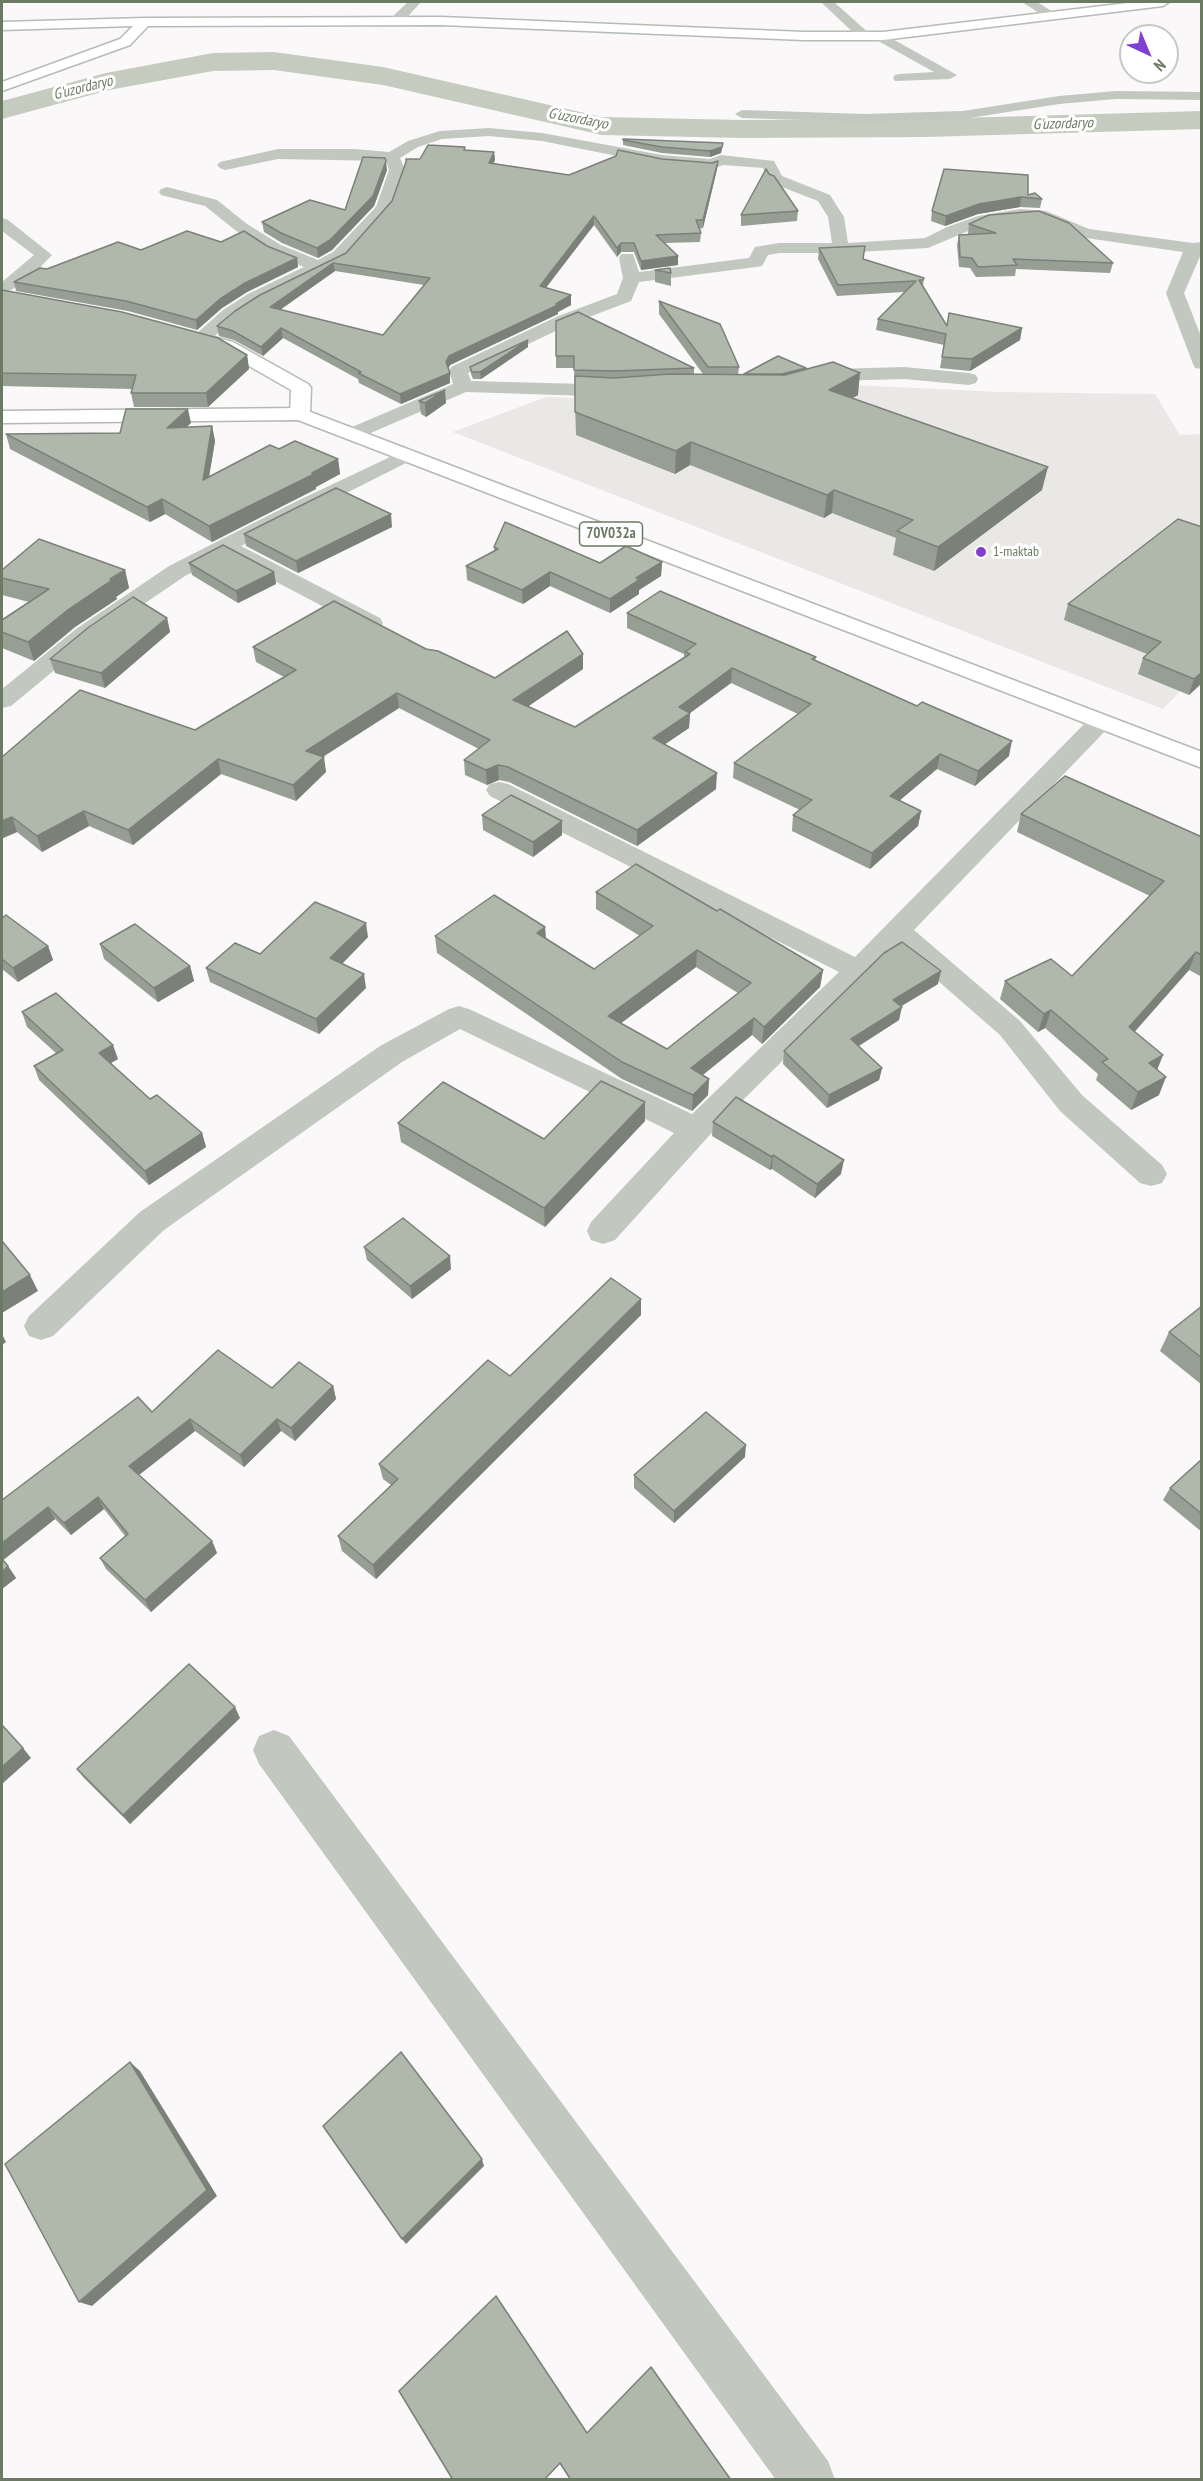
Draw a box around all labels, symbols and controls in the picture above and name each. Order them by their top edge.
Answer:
north arrow [1119,24,1179,84]
text: N [1150,55,1170,76]
water label: G'uzordaryo [52,72,114,104]
water label: G'uzordaryo [547,104,609,134]
water label: G'uzordaryo [1033,114,1093,134]
road number: 70V032a [580,522,642,546]
place label: 1-maktab [993,544,1039,560]
marker: 1-maktab [974,545,988,559]

